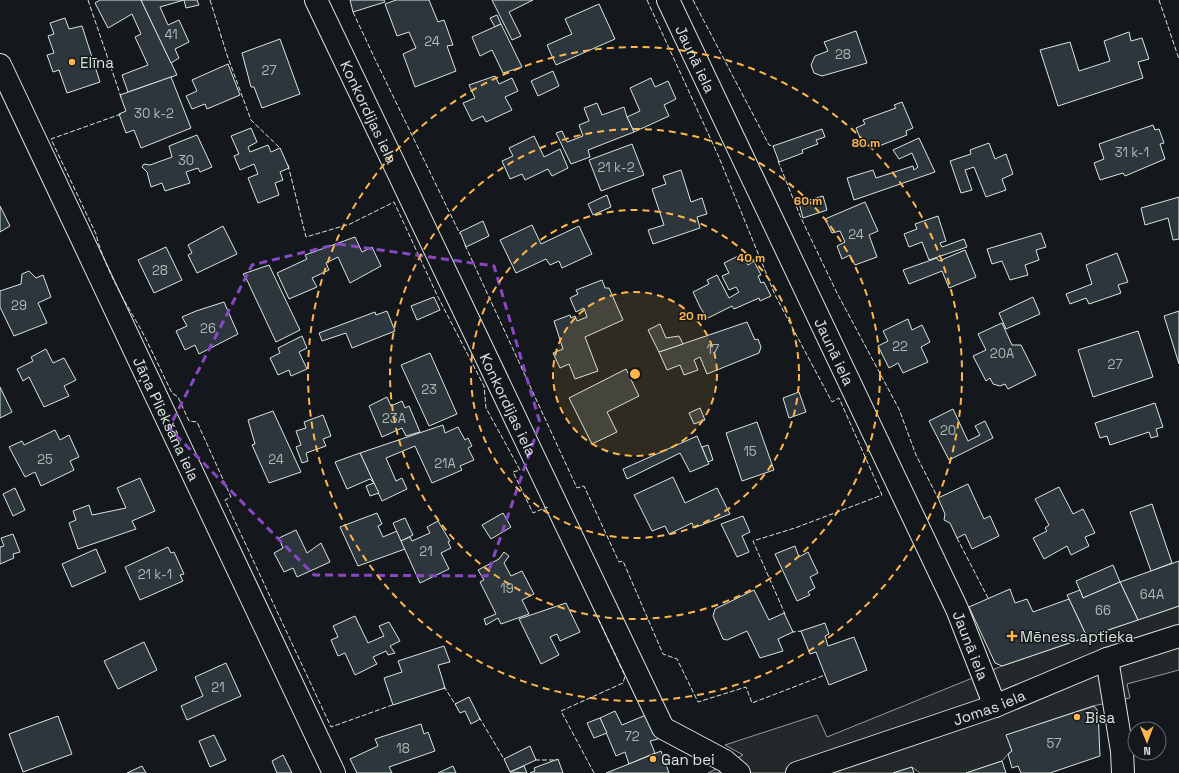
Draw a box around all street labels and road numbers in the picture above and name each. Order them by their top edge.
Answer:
street label: Jaunā iela [672,22,720,96]
street label: Konkordijas iela [337,57,402,167]
street label: Jaunā iela [811,314,859,389]
street label: Konkordijas iela [476,350,542,459]
street label: Jāņa Pliekšāna iela [129,353,204,484]
street label: Jaunā iela [949,608,993,683]
street label: Jomas iela [950,685,1028,729]

